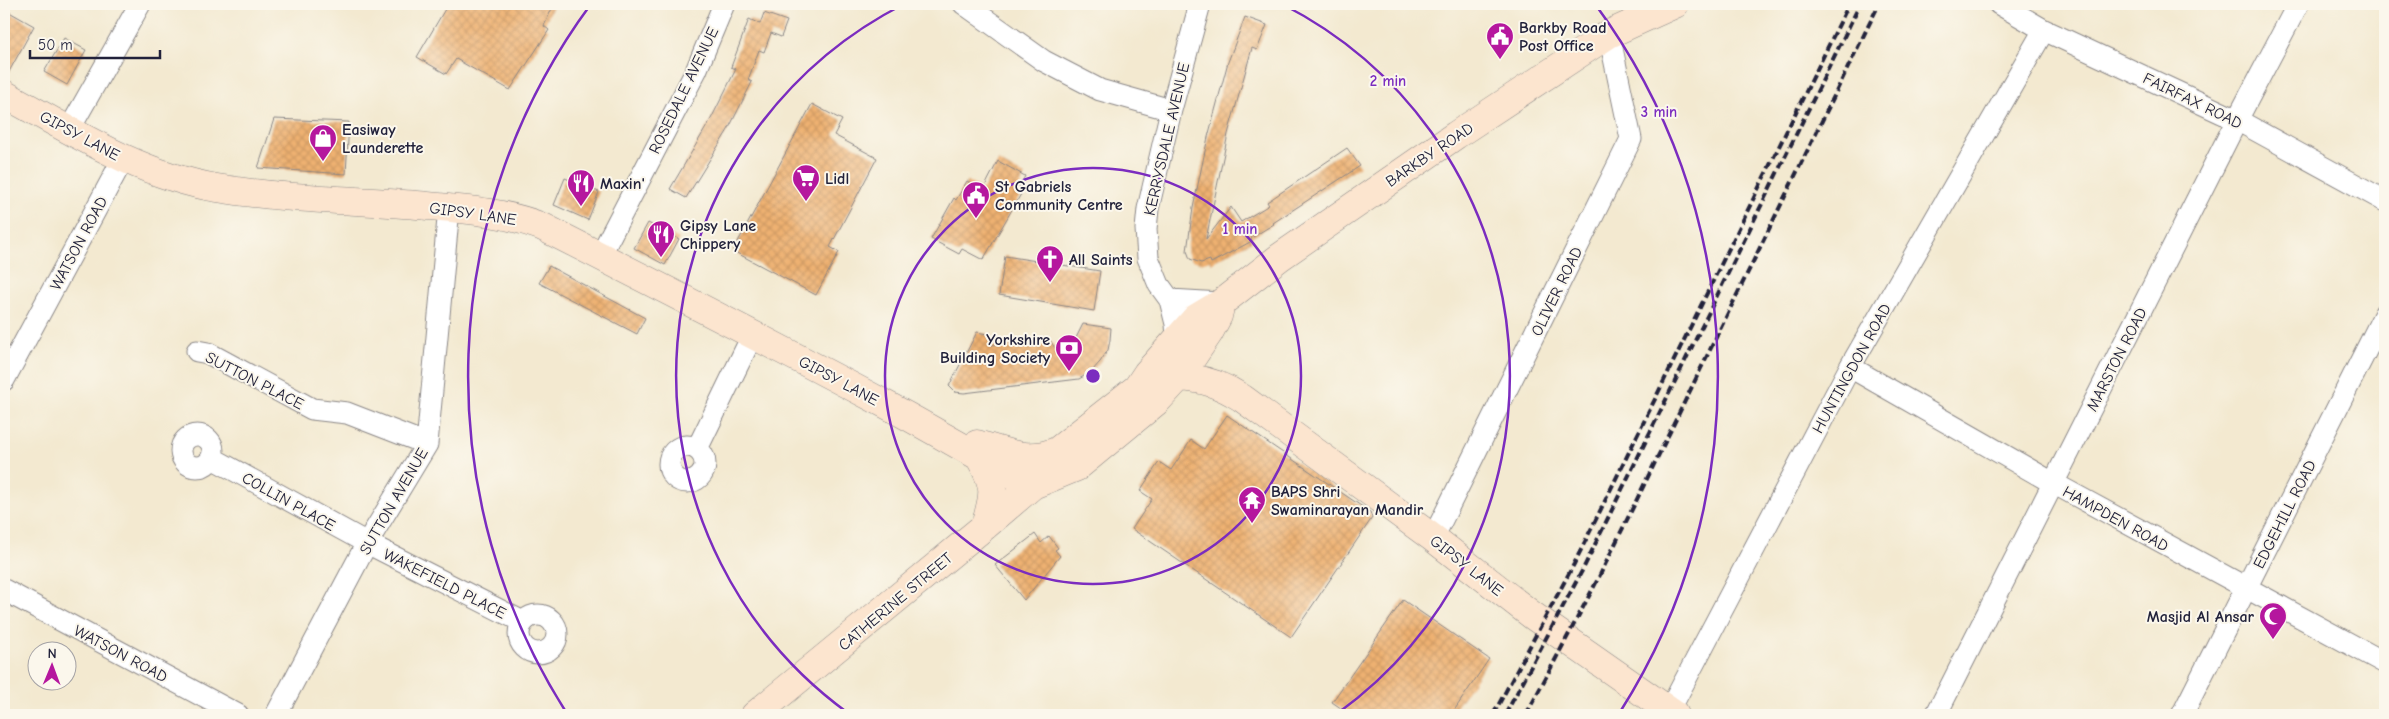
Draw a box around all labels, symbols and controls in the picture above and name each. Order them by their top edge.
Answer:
place label: Barkby Road Post Office [1519,19,1607,55]
public building icon: Barkby Road Post Office [1485,21,1515,60]
street label: ROSEDALE AVENUE [645,24,723,157]
scale bar [30,28,160,60]
text: 50 m [38,36,73,54]
street label: KERRYSDALE AVENUE [1141,61,1193,217]
street label: FAIRFAX ROAD [2140,69,2245,133]
text: 2 min [1370,72,1406,90]
text: 3 min [1641,103,1677,121]
street label: GIPSY LANE [37,107,123,165]
street label: BARKBY ROAD [1382,119,1477,191]
place label: Easiway Launderette [342,121,423,157]
shop icon: Easiway Launderette [308,123,338,162]
supermarket icon: Lidl [791,163,821,202]
restaurant icon: Maxin' [566,168,596,207]
place label: Lidl [825,170,849,188]
place label: Maxin' [600,175,645,193]
place label: St Gabriels Community Centre [995,178,1123,214]
public building icon: St Gabriels Community Centre [961,180,991,219]
street label: WATSON ROAD [47,193,111,293]
street label: GIPSY LANE [428,199,518,229]
place label: Gipsy Lane Chippery [680,217,756,253]
restaurant icon: Gipsy Lane Chippery [646,219,676,258]
text: 1 min [1223,220,1257,238]
church icon: All Saints [1035,244,1065,283]
street label: OLIVER ROAD [1528,244,1586,339]
place label: All Saints [1069,251,1133,269]
street label: HUNTINGDON ROAD [1809,301,1895,436]
street label: MARSTON ROAD [2083,305,2151,414]
place label: Yorkshire Building Society [940,331,1051,367]
bank icon: Yorkshire Building Society [1054,333,1084,372]
street label: SUTTON PLACE [202,348,307,414]
street label: GIPSY LANE [796,352,882,410]
centre of rings [1084,367,1102,385]
street label: SUTTON AVENUE [356,445,432,558]
street label: EDGEHILL ROAD [2250,457,2320,572]
street label: COLLIN PLACE [239,469,339,535]
street label: HAMPDEN ROAD [2060,482,2171,555]
place label: BAPS Shri Swaminarayan Mandir [1271,483,1424,519]
temple icon: BAPS Shri Swaminarayan Mandir [1237,485,1267,524]
street label: GIPSY LANE [1426,532,1507,600]
street label: WAKEFIELD PLACE [380,545,509,623]
street label: CATHERINE STREET [835,548,957,655]
mosque icon: Masjid Al Ansar [2258,601,2288,640]
place label: Masjid Al Ansar [2147,608,2255,626]
street label: WATSON ROAD [71,622,171,686]
north arrow [28,642,78,692]
text: N [48,645,57,662]

